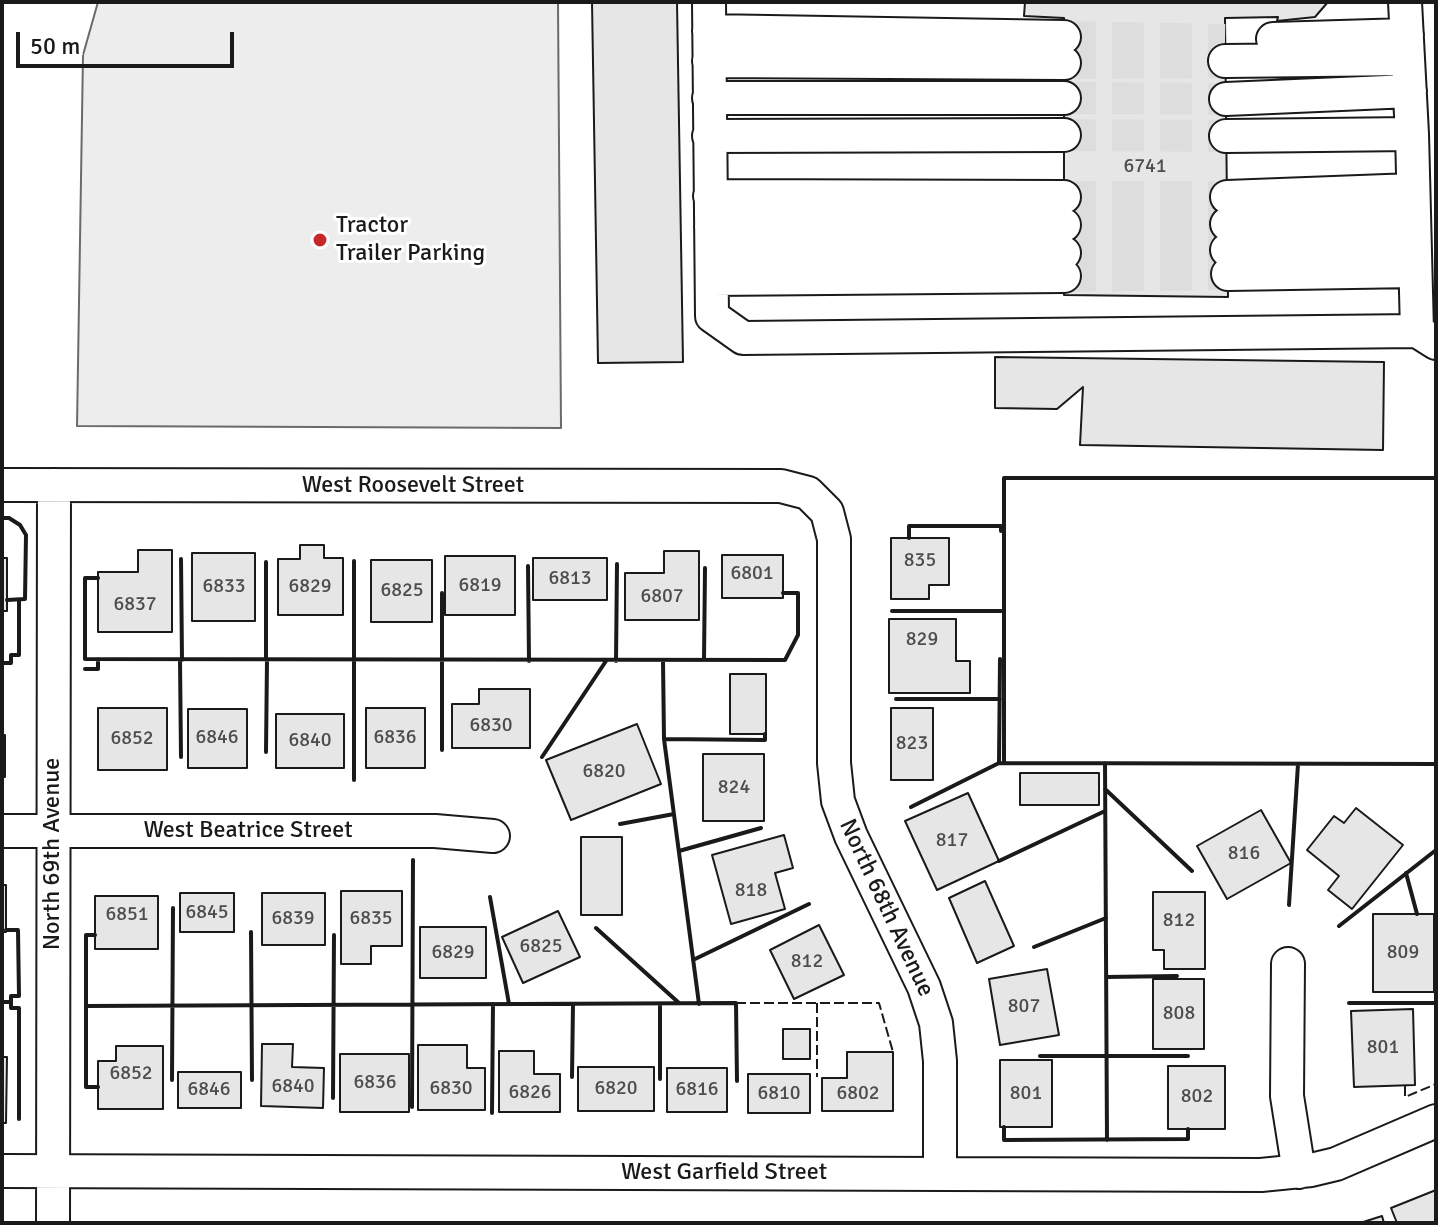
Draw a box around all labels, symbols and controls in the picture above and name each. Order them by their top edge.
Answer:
scale bar [20,16,238,66]
text: 50 m [30,31,80,61]
house number: 6741 [1123,155,1167,179]
place label: Tractor Trailer Parking [336,212,485,268]
marker: Tractor Trailer Parking [311,231,329,249]
street label: West Roosevelt Street [302,472,524,500]
house number: 835 [904,549,936,573]
house number: 6801 [730,562,774,586]
house number: 6813 [548,567,592,591]
house number: 6819 [458,574,502,598]
house number: 6833 [202,575,246,599]
house number: 6829 [288,575,332,599]
house number: 6825 [380,579,424,603]
house number: 6807 [640,585,684,609]
house number: 6837 [113,593,157,617]
house number: 829 [906,628,938,652]
house number: 6830 [469,714,513,738]
house number: 6846 [195,726,239,750]
house number: 6836 [373,726,417,750]
house number: 6852 [110,727,154,751]
house number: 6840 [288,729,332,753]
house number: 823 [896,732,928,756]
street label: North 69th Avenue [39,758,67,950]
house number: 6820 [582,760,626,784]
house number: 824 [718,776,750,800]
street label: North 68th Avenue [832,815,940,1001]
street label: West Beatrice Street [143,817,353,845]
house number: 817 [936,829,968,853]
house number: 816 [1228,842,1260,866]
house number: 818 [735,879,767,903]
house number: 6845 [185,901,229,925]
house number: 6851 [105,903,149,927]
house number: 6839 [271,907,315,931]
house number: 6835 [349,907,393,931]
house number: 812 [1163,909,1195,933]
house number: 6825 [519,935,563,959]
house number: 6829 [431,941,475,965]
house number: 809 [1387,941,1419,965]
house number: 812 [791,950,823,974]
house number: 807 [1008,995,1040,1019]
house number: 808 [1163,1002,1195,1026]
house number: 801 [1367,1036,1399,1060]
house number: 6852 [109,1062,153,1086]
house number: 6836 [353,1071,397,1095]
house number: 6840 [271,1075,315,1099]
house number: 6830 [429,1077,473,1101]
house number: 6820 [594,1077,638,1101]
house number: 6846 [187,1078,231,1102]
house number: 6816 [675,1078,719,1102]
house number: 6826 [508,1081,552,1105]
house number: 6810 [757,1082,801,1106]
house number: 6802 [836,1082,880,1106]
house number: 801 [1010,1082,1042,1106]
house number: 802 [1181,1085,1213,1109]
street label: West Garfield Street [621,1159,827,1187]

